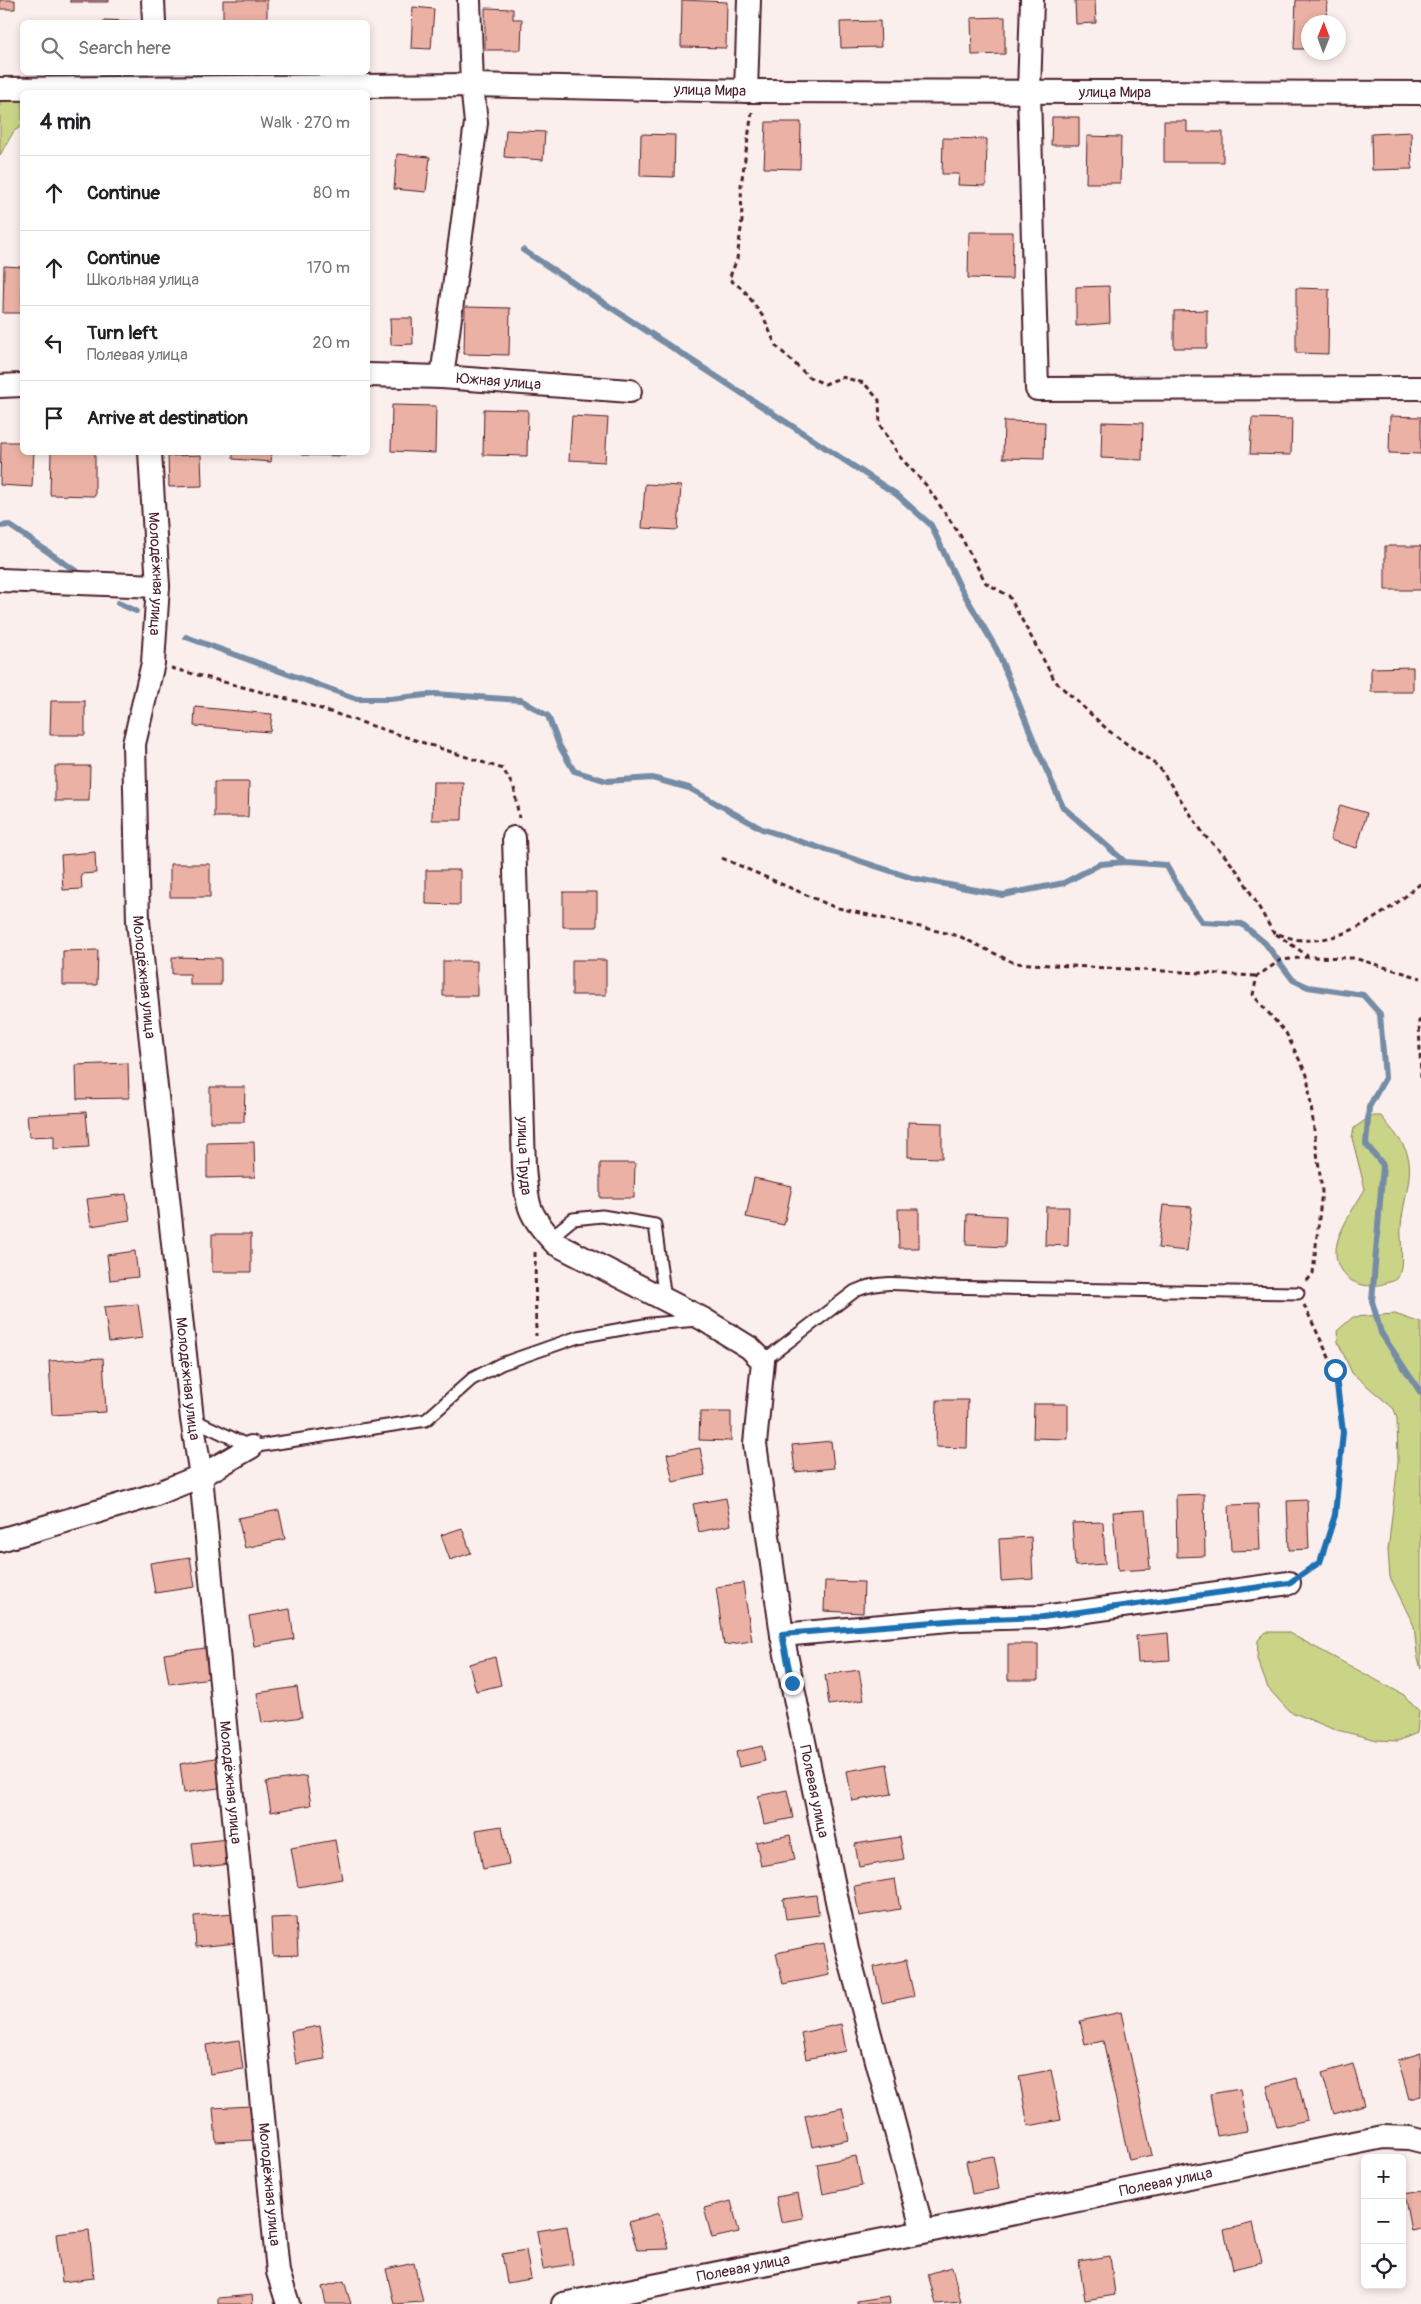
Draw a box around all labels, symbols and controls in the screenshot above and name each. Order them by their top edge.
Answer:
north arrow [1301,15,1346,60]
search box [20,20,370,75]
icon: search [38,34,66,62]
text: Search here [78,36,171,60]
street label: улица Мира [673,80,746,100]
street label: улица Мира [1078,82,1151,102]
text: 4 min [40,109,91,136]
text: Walk · 270 m [260,113,350,133]
icon: ahead [40,179,68,207]
text: Continue [87,181,160,205]
text: 80 m [313,183,350,203]
text: Continue [87,246,160,270]
icon: ahead [40,254,68,282]
text: 170 m [307,258,350,278]
text: Школьная улица [87,270,199,290]
text: Turn left [87,321,157,345]
icon: left [40,329,68,357]
text: 20 m [312,333,350,353]
text: Полевая улица [87,345,188,365]
street label: Южная улица [456,369,542,394]
icon: arrive [40,404,68,432]
text: Arrive at destination [87,406,248,430]
street label: Молодёжная улица [144,511,168,636]
street label: Молодёжная улица [128,915,160,1040]
street label: улица Труда [513,1115,536,1196]
street label: Молодёжная улица [172,1316,205,1442]
route start [1324,1359,1347,1382]
route end [781,1672,804,1695]
street label: Молодёжная улица [215,1720,246,1845]
street label: Полевая улица [795,1743,833,1840]
street label: Молодёжная улица [254,2122,285,2247]
map controls [1361,2154,1406,2289]
button: + [1361,2154,1406,2199]
street label: Полевая улица [1118,2163,1214,2201]
button: − [1361,2199,1406,2244]
button: locate [1361,2244,1406,2289]
street label: Полевая улица [695,2249,792,2286]

